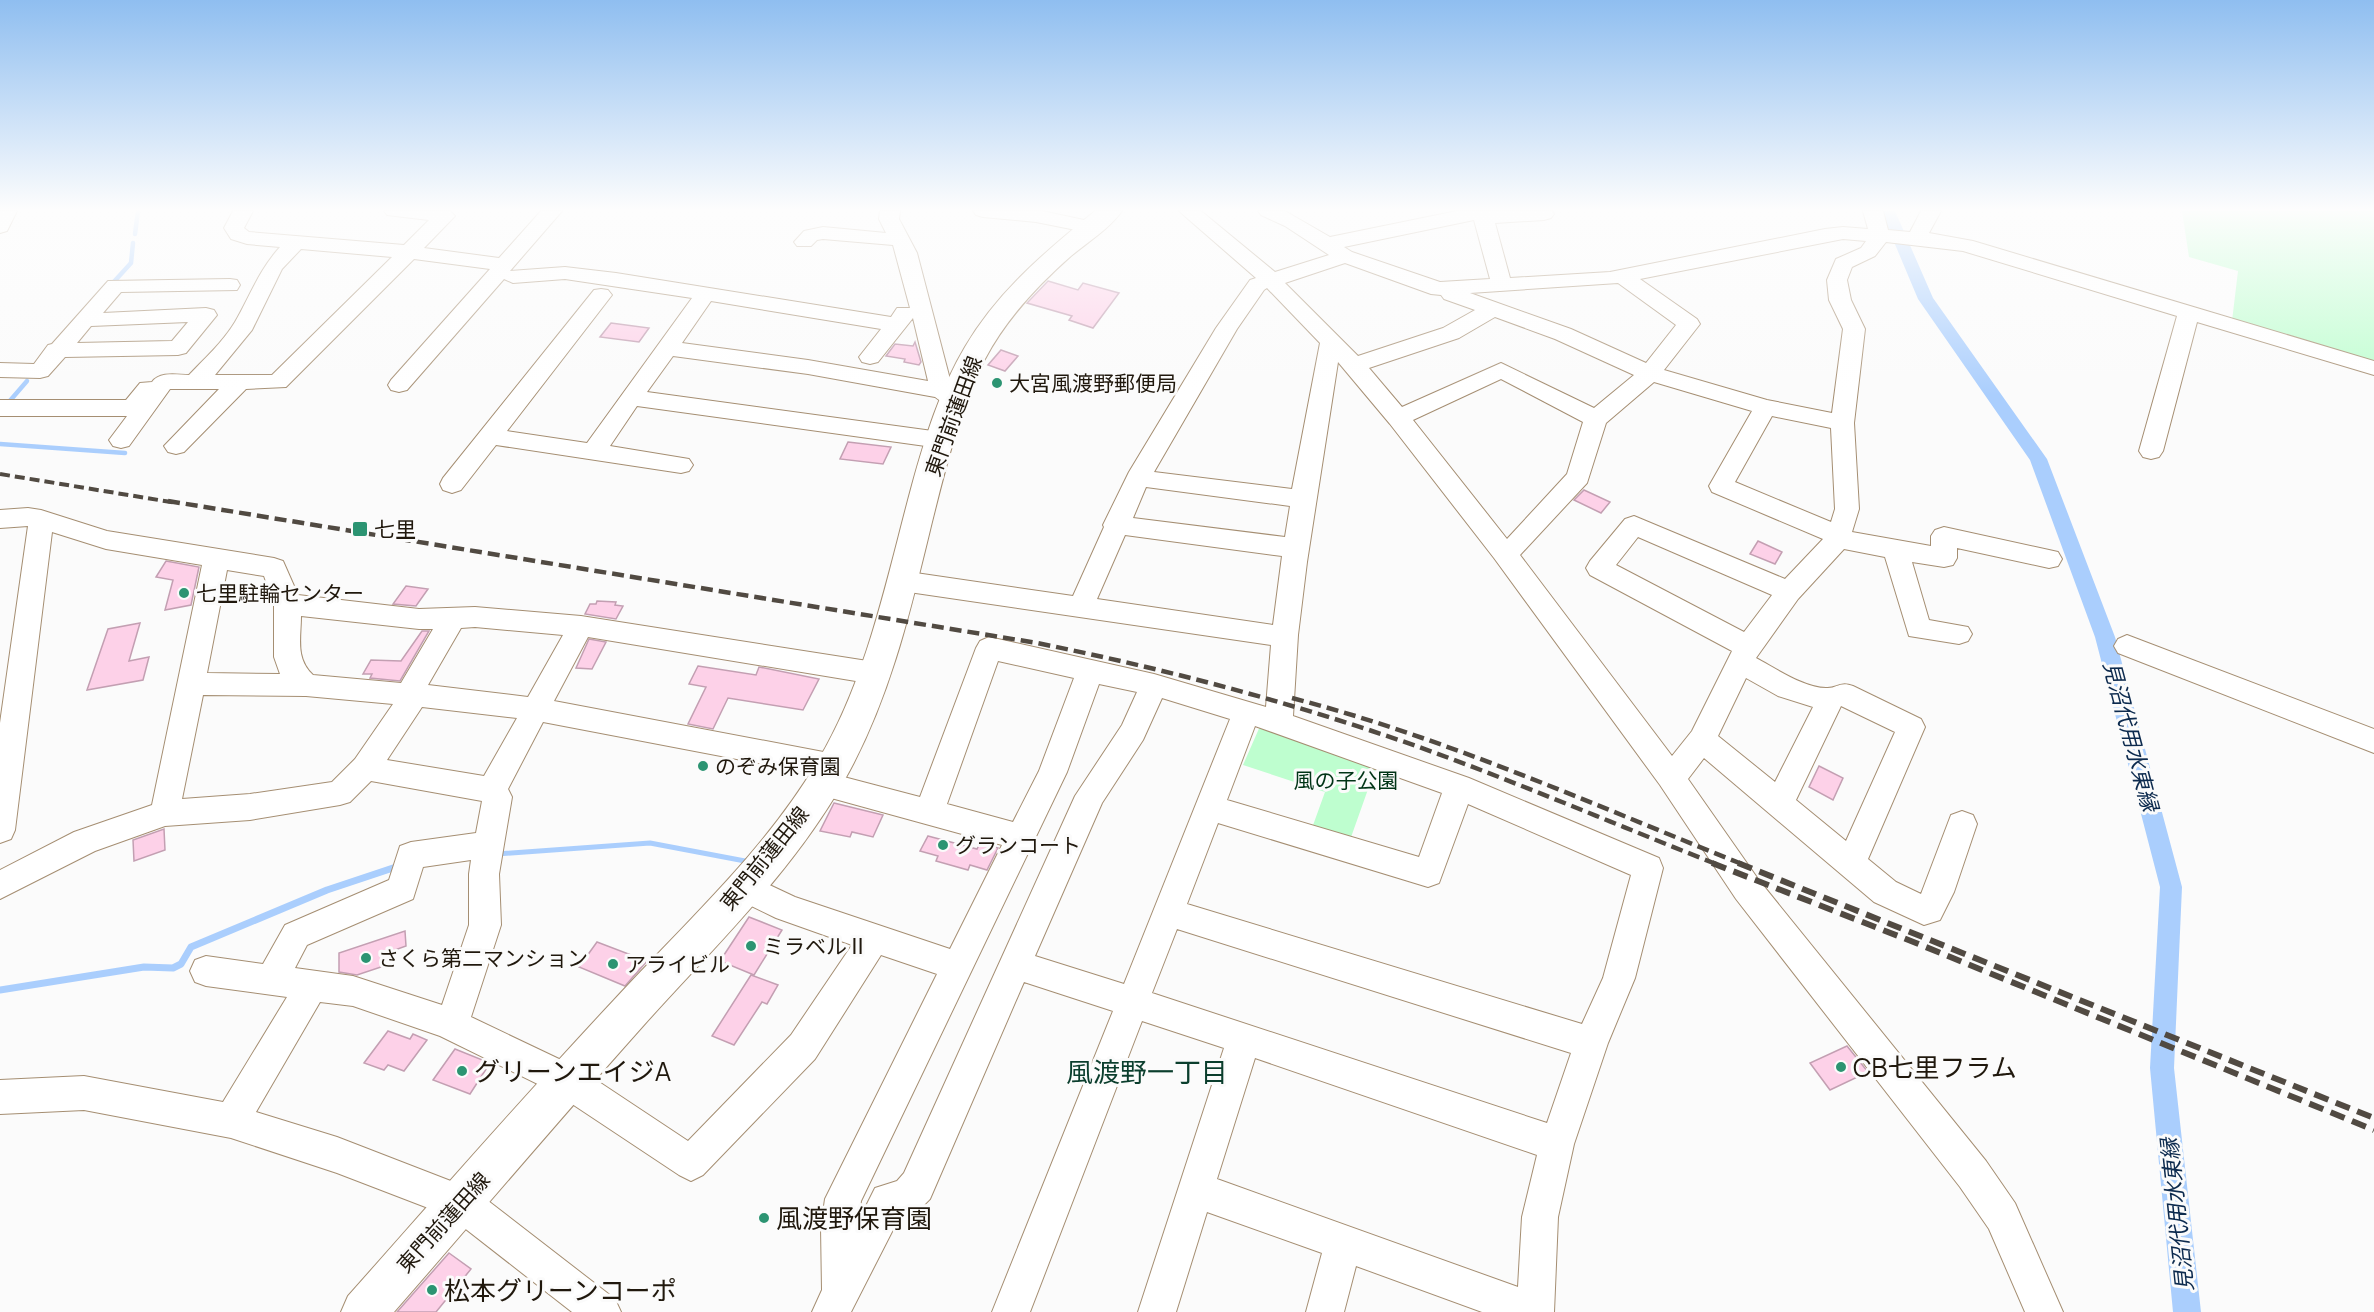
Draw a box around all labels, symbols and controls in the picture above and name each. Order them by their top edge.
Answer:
street label: 東門前蓮田線 [918,352,988,480]
place label: 大宮風渡野郵便局 [1009,369,1177,397]
marker: 大宮風渡野郵便局 [990,376,1004,390]
place label: 七里 [374,515,416,543]
marker: 七里 [351,520,369,538]
place label: 七里駐輪センター [196,579,364,607]
marker: 七里駐輪センター [177,586,191,600]
water label: 見沼代用水東縁 [2097,658,2166,817]
place label: のぞみ保育園 [715,752,841,780]
marker: のぞみ保育園 [696,759,710,773]
park label: 風の子公園 [1294,766,1399,794]
street label: 東門前蓮田線 [713,800,815,916]
place label: グランコート [955,831,1081,859]
marker: グランコート [936,838,950,852]
place label: ミラベルⅡ [763,932,868,960]
marker: ミラベルⅡ [744,939,758,953]
place label: さくら第二マンション [378,944,588,972]
place label: アライビル [625,950,730,978]
marker: さくら第二マンション [359,951,373,965]
marker: アライビル [606,957,620,971]
place label: CB七里フラム [1853,1049,2017,1085]
place label: グリーンエイジA [474,1053,671,1089]
district label: 風渡野一丁目 [1066,1053,1228,1090]
marker: CB七里フラム [1834,1060,1848,1074]
marker: グリーンエイジA [455,1064,469,1078]
water label: 見沼代用水東縁 [2154,1134,2200,1293]
street label: 東門前蓮田線 [390,1166,496,1278]
place label: 風渡野保育園 [776,1200,932,1236]
marker: 風渡野保育園 [757,1211,771,1225]
place label: 松本グリーンコーポ [444,1272,677,1308]
marker: 松本グリーンコーポ [425,1283,439,1297]

